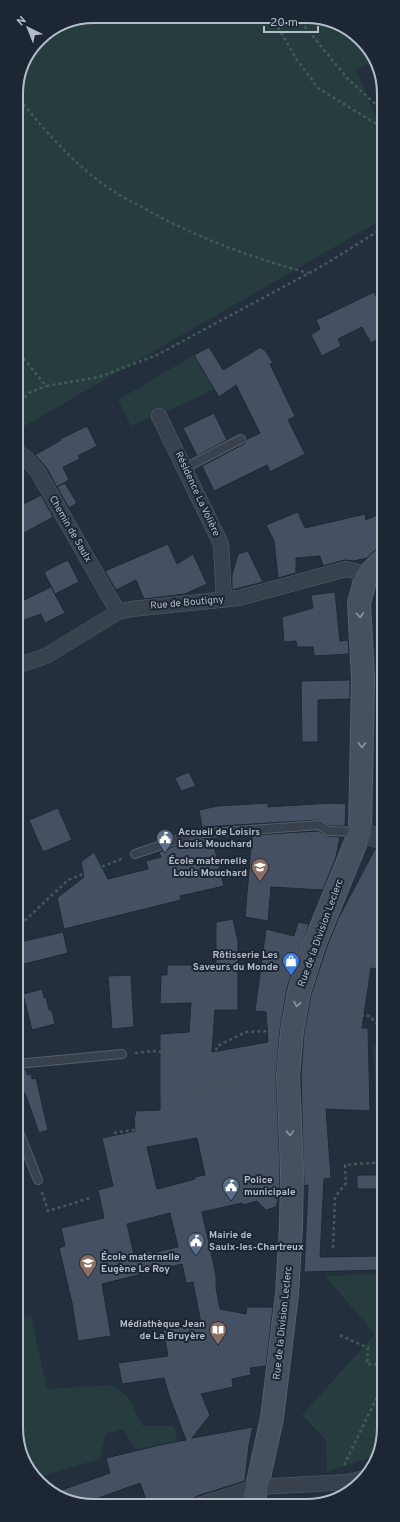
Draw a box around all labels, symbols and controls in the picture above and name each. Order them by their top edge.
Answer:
north arrow [8,8,48,48]
scale bar [264,8,318,34]
text: N [14,14,30,29]
text: 20 m [270,15,298,31]
street label: Résidence La Volière [172,449,222,539]
street label: Chemin de Saulx [46,493,94,565]
street label: Rue de Boutigny [150,593,224,613]
one-way arrow [355,612,364,618]
one-way arrow [357,742,366,748]
place label: Accueil de Loisirs Louis Mouchard [178,826,260,851]
public building icon: Accueil de Loisirs Louis Mouchard [155,828,175,853]
place label: École maternelle Louis Mouchard [168,855,247,880]
school or university icon: École maternelle Louis Mouchard [250,857,270,882]
street label: Rue de la Division Leclerc [295,877,347,989]
place label: Rôtisserie Les Saveurs du Monde [193,949,278,974]
shop icon: Rôtisserie Les Saveurs du Monde [281,951,301,976]
one-way arrow [293,1000,301,1007]
one-way arrow [286,1130,295,1136]
place label: Police municipale [244,1174,296,1199]
public building icon: Police municipale [221,1176,241,1201]
place label: Mairie de Saulx-les-Chartreux [209,1229,304,1254]
public building icon: Mairie de Saulx-les-Chartreux [186,1231,206,1256]
place label: École maternelle Eugène Le Roy [101,1251,180,1276]
school or university icon: École maternelle Eugène Le Roy [78,1253,98,1278]
street label: Rue de la Division Leclerc [271,1266,295,1380]
place label: Médiathèque Jean de La Bruyère [120,1318,205,1343]
library icon: Médiathèque Jean de La Bruyère [208,1320,228,1345]

